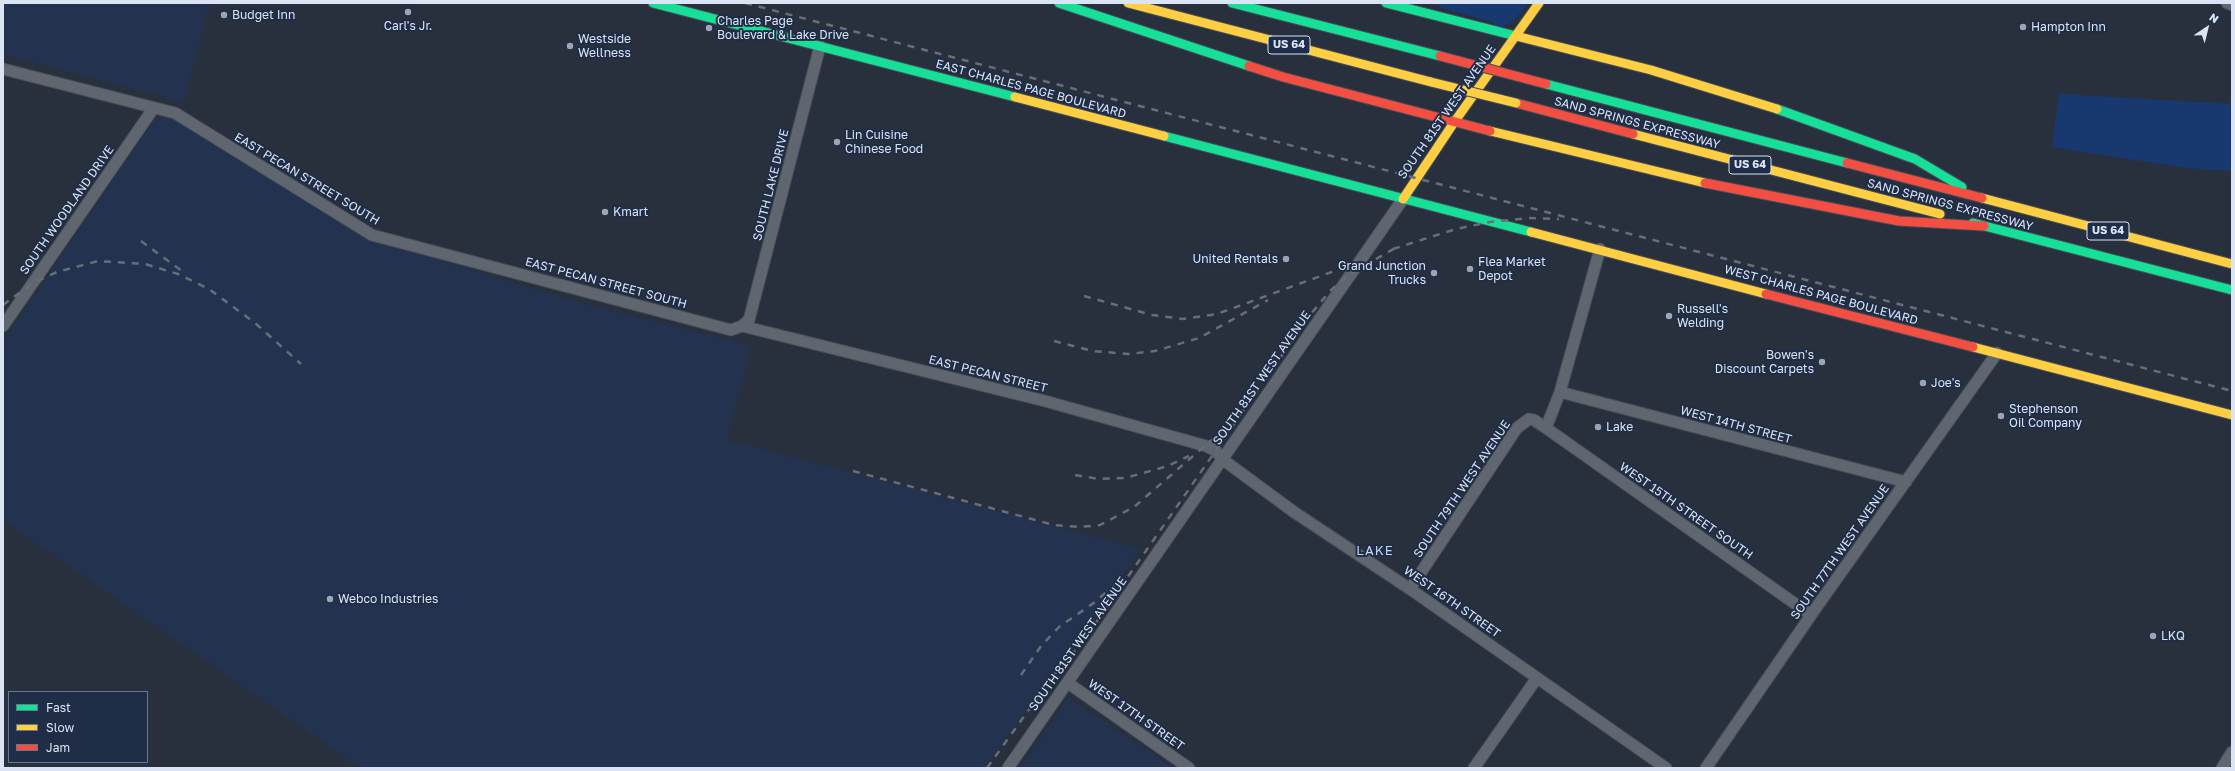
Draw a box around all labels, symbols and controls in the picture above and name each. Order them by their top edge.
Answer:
marker: Carl's Jr. [403,7,413,17]
place label: Budget Inn [232,8,295,22]
north arrow [2187,8,2227,48]
marker: Budget Inn [219,10,229,20]
text: N [2207,10,2221,25]
place label: Charles Page Boulevard & Lake Drive [717,14,849,42]
place label: Carl's Jr. [384,19,432,33]
place label: Hampton Inn [2031,20,2106,34]
marker: Hampton Inn [2018,22,2028,32]
marker: Charles Page Boulevard & Lake Drive [704,23,714,33]
place label: Westside Wellness [578,32,631,60]
road number: US 64 [1268,36,1310,54]
marker: Westside Wellness [565,41,575,51]
street label: SOUTH 81ST WEST AVENUE [1395,42,1499,182]
street label: EAST CHARLES PAGE BOULEVARD [934,57,1128,121]
street label: SAND SPRINGS EXPRESSWAY [1553,94,1721,152]
street label: SOUTH LAKE DRIVE [750,128,792,242]
place label: Lin Cuisine Chinese Food [845,128,923,156]
street label: EAST PECAN STREET SOUTH [232,130,382,228]
marker: Lin Cuisine Chinese Food [832,137,842,147]
street label: SOUTH WOODLAND DRIVE [17,143,117,277]
road number: US 64 [1729,156,1771,174]
street label: SAND SPRINGS EXPRESSWAY [1866,176,2034,234]
place label: Kmart [613,205,648,219]
marker: Kmart [600,207,610,217]
road number: US 64 [2087,222,2129,240]
place label: United Rentals [1192,252,1278,266]
street label: EAST PECAN STREET SOUTH [524,254,688,312]
marker: United Rentals [1281,254,1291,264]
place label: Flea Market Depot [1478,255,1546,283]
place label: Grand Junction Trucks [1338,259,1426,287]
street label: WEST CHARLES PAGE BOULEVARD [1722,262,1920,328]
marker: Flea Market Depot [1465,264,1475,274]
marker: Grand Junction Trucks [1429,268,1439,278]
place label: Russell's Welding [1677,302,1728,330]
street label: SOUTH 81ST WEST AVENUE [1210,308,1314,448]
marker: Russell's Welding [1664,311,1674,321]
place label: Bowen's Discount Carpets [1715,348,1814,376]
street label: EAST PECAN STREET [927,352,1049,396]
marker: Bowen's Discount Carpets [1817,357,1827,367]
place label: Joe's [1931,376,1961,390]
marker: Joe's [1918,378,1928,388]
place label: Stephenson Oil Company [2009,402,2082,430]
street label: WEST 14TH STREET [1679,403,1793,447]
marker: Stephenson Oil Company [1996,411,2006,421]
street label: SOUTH 79TH WEST AVENUE [1411,418,1513,560]
place label: Lake [1606,420,1633,434]
marker: Lake [1593,422,1603,432]
street label: WEST 15TH STREET SOUTH [1617,459,1755,563]
street label: SOUTH 77TH WEST AVENUE [1788,482,1892,622]
district label: LAKE [1356,543,1394,559]
street label: WEST 16TH STREET [1401,563,1503,641]
street label: SOUTH 81ST WEST AVENUE [1026,574,1130,714]
place label: Webco Industries [338,592,438,606]
marker: Webco Industries [325,594,335,604]
place label: LKQ [2161,629,2185,643]
marker: LKQ [2148,631,2158,641]
street label: WEST 17TH STREET [1085,676,1187,754]
legend [8,691,148,763]
text: Fast [46,700,71,715]
text: Slow [46,720,74,735]
text: Jam [46,740,70,755]

